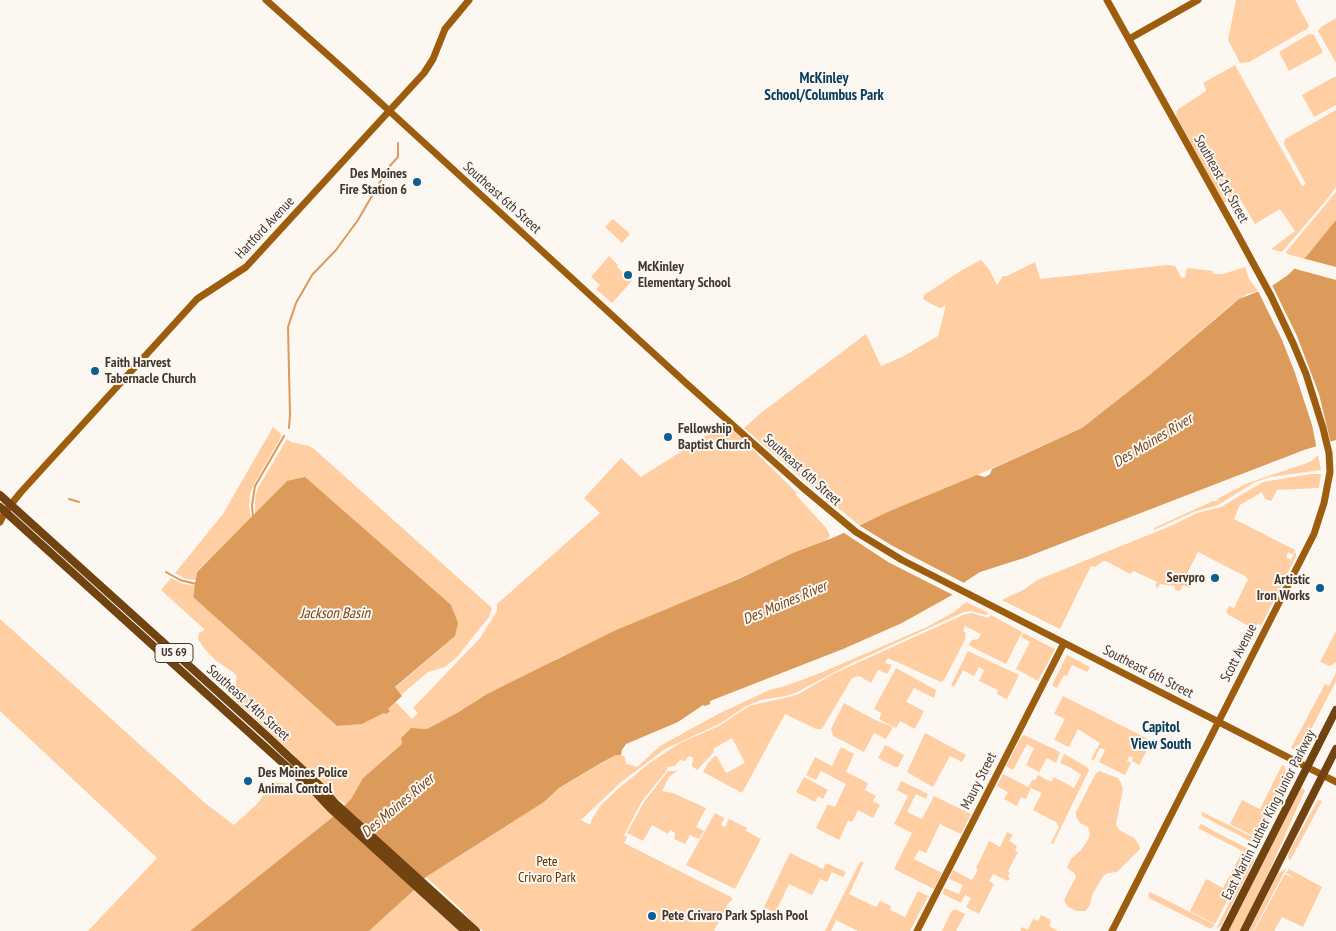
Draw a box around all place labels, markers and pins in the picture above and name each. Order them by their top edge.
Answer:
place label: Des Moines Fire Station 6 [340,166,407,198]
marker: Des Moines Fire Station 6 [411,176,423,188]
place label: McKinley Elementary School [638,259,731,292]
marker: McKinley Elementary School [622,269,634,281]
place label: Faith Harvest Tabernacle Church [105,355,196,388]
marker: Faith Harvest Tabernacle Church [89,365,101,377]
place label: Fellowship Baptist Church [678,421,750,454]
marker: Fellowship Baptist Church [662,431,674,443]
place label: Servpro [1167,570,1205,586]
marker: Servpro [1209,572,1221,584]
place label: Artistic Iron Works [1257,572,1310,604]
marker: Artistic Iron Works [1314,582,1326,594]
place label: Des Moines Police Animal Control [258,765,348,798]
marker: Des Moines Police Animal Control [242,775,254,787]
place label: Pete Crivaro Park Splash Pool [662,908,808,924]
marker: Pete Crivaro Park Splash Pool [646,910,658,922]

